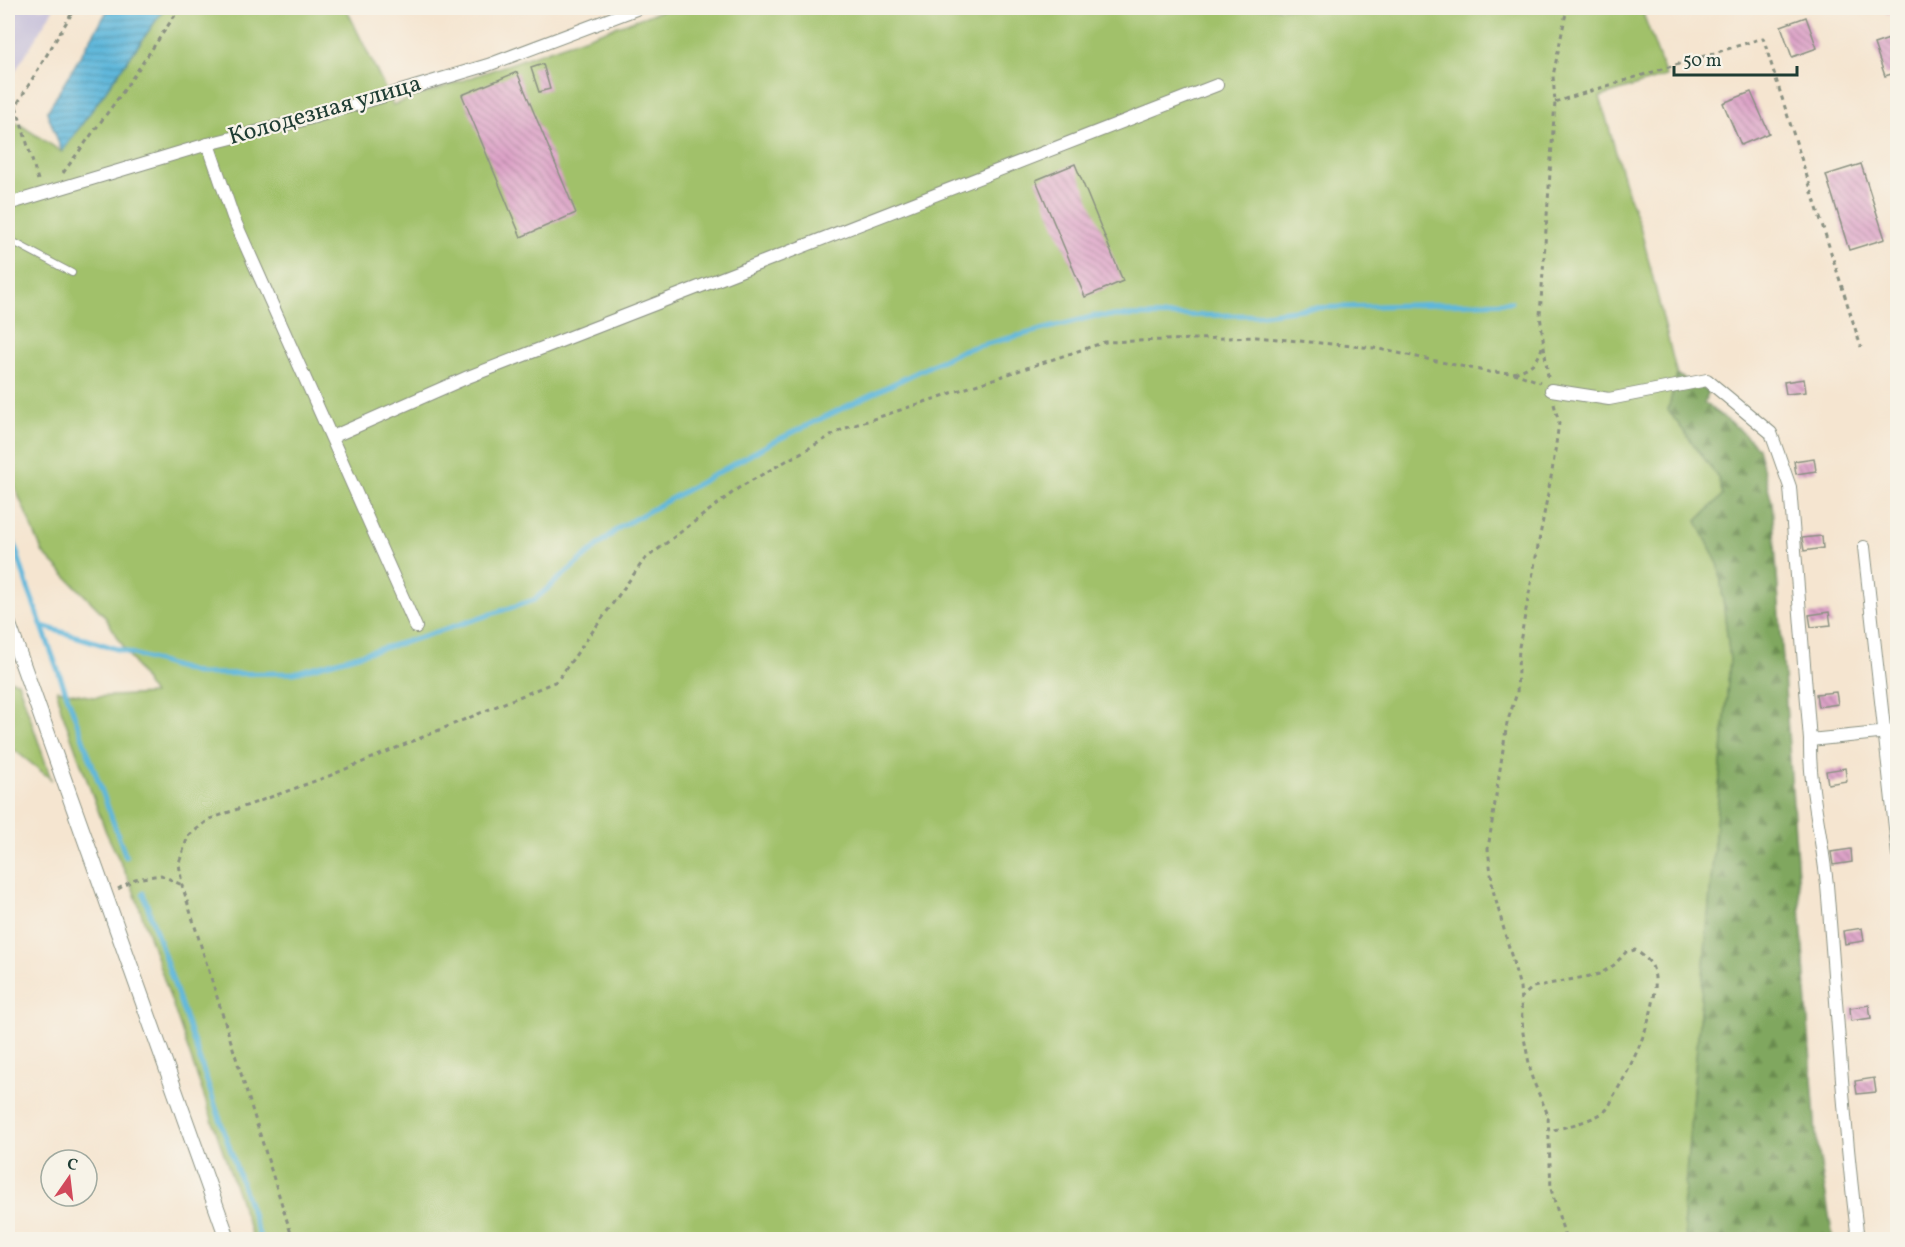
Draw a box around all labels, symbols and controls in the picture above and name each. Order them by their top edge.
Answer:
scale bar [1674,39,1797,77]
text: 50 m [1683,49,1722,74]
street label: Колодезная улица [225,67,425,155]
north arrow [39,1148,99,1208]
text: С [64,1153,80,1177]

